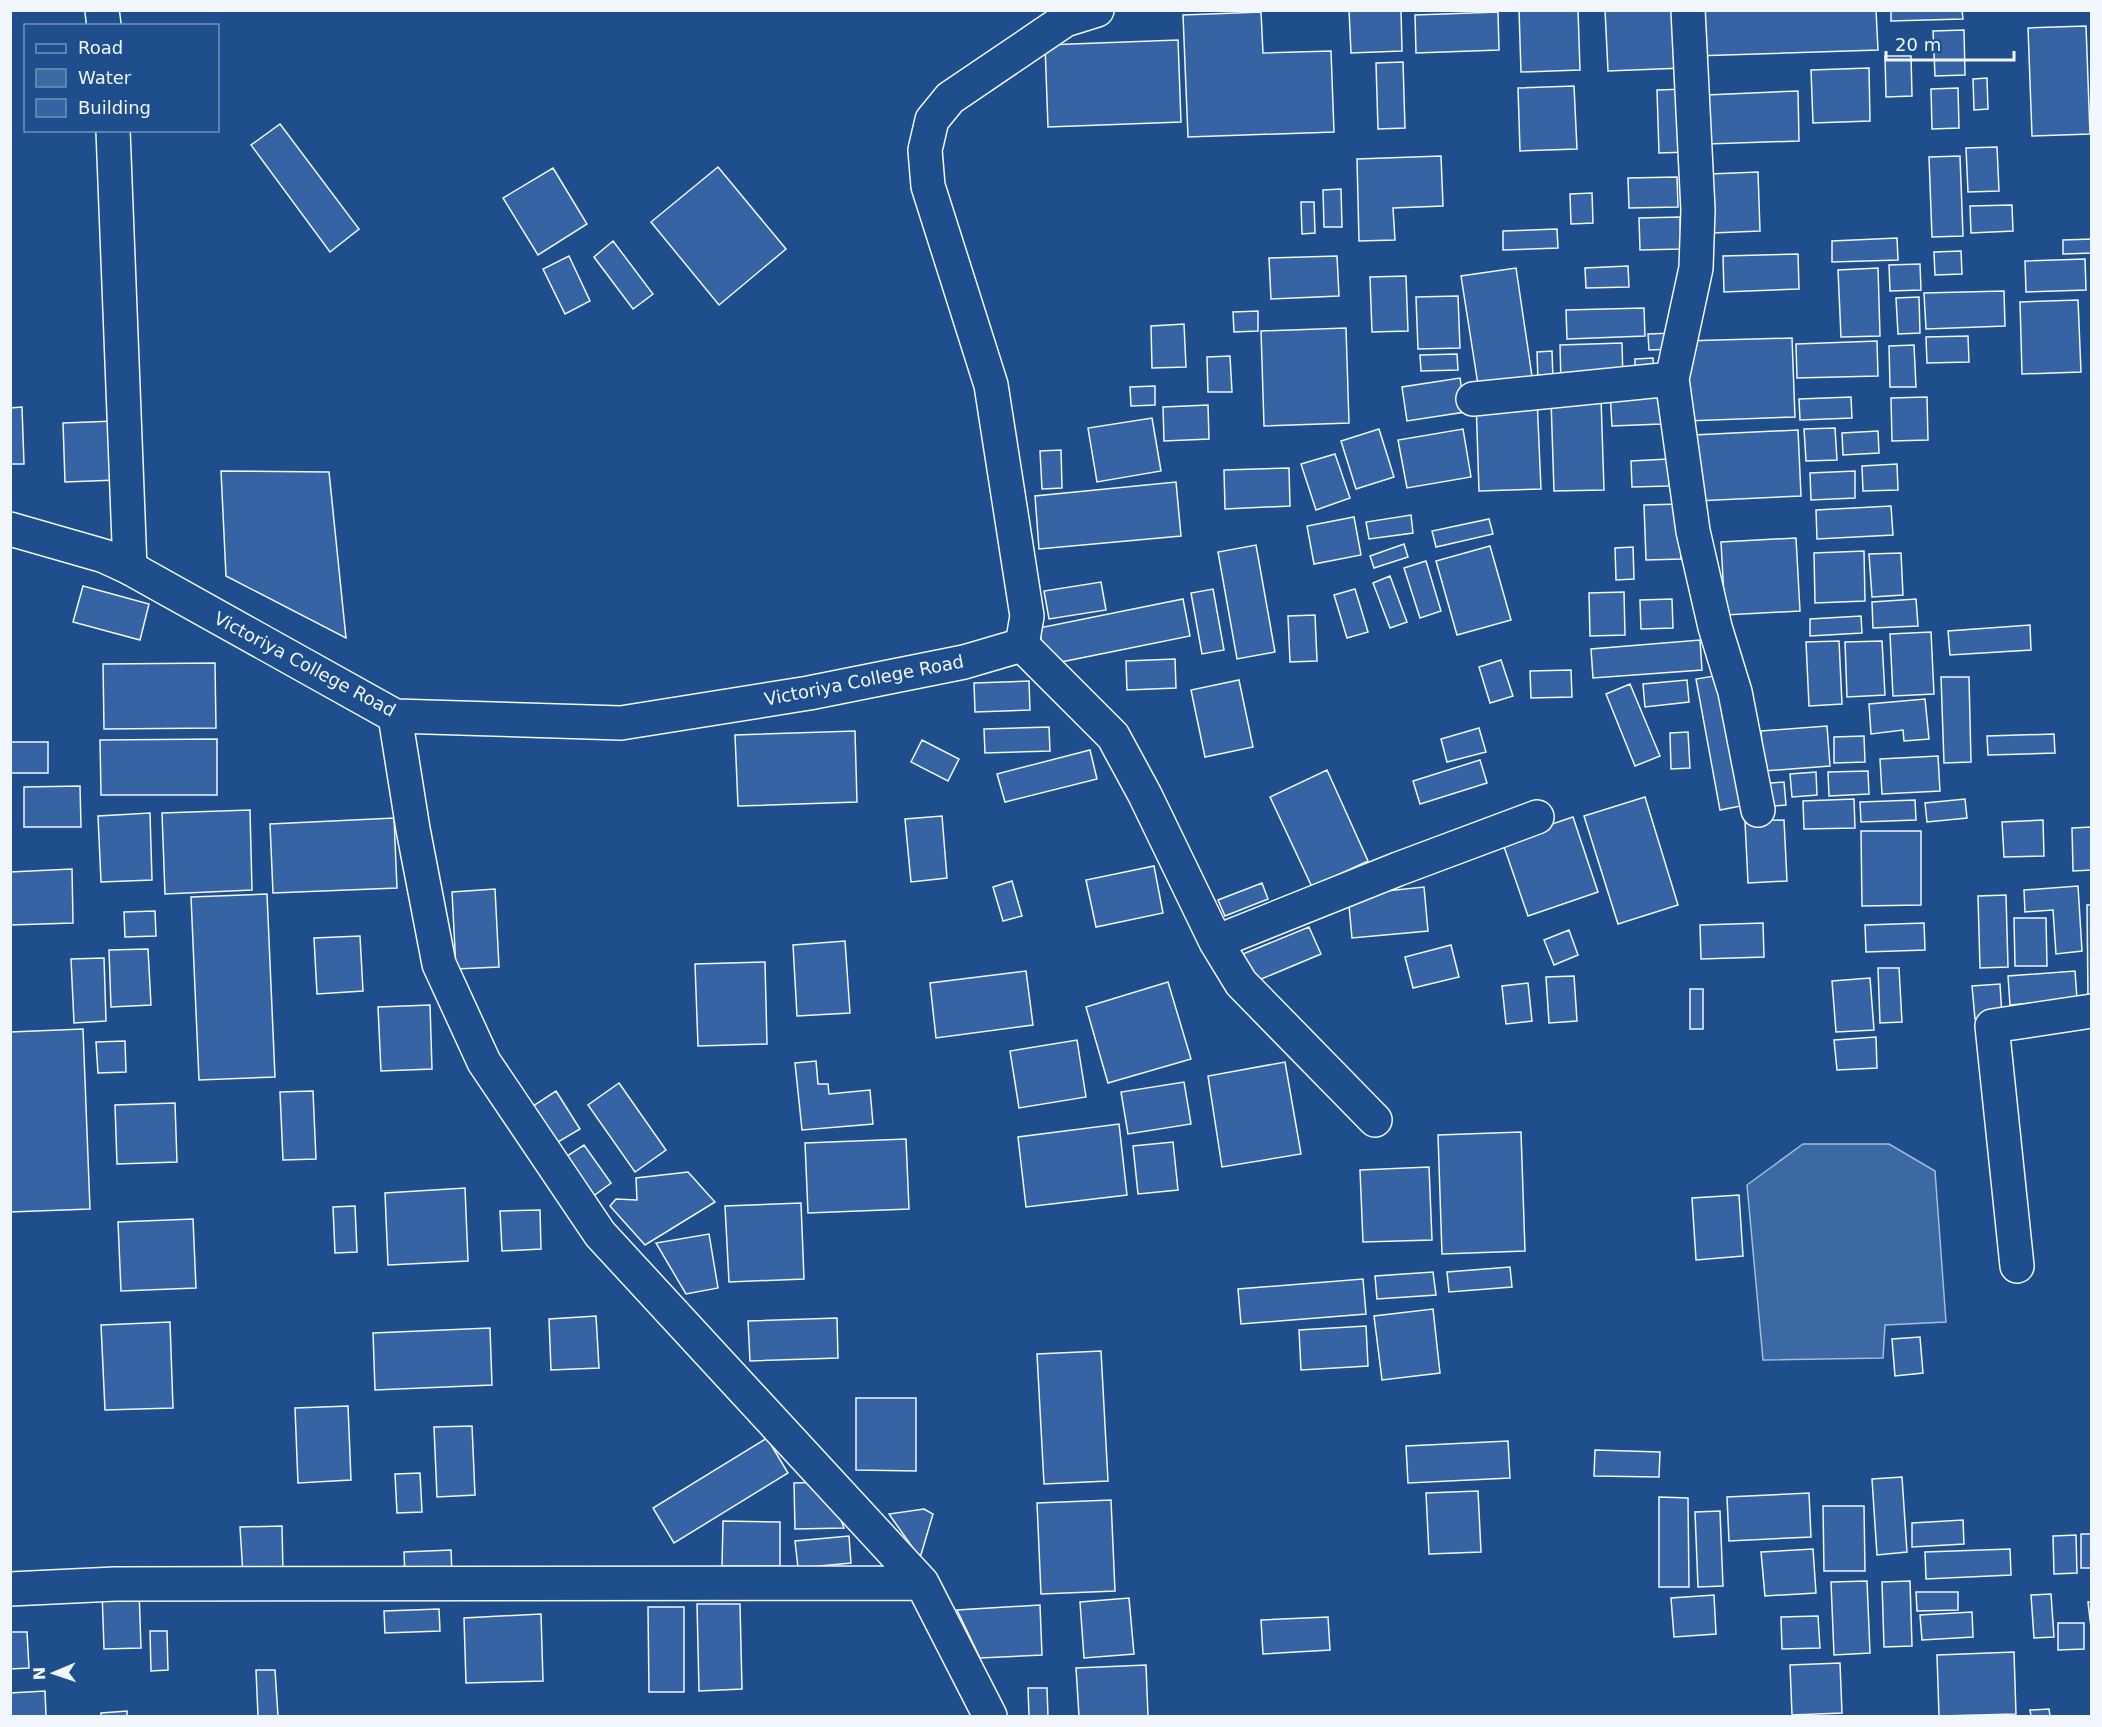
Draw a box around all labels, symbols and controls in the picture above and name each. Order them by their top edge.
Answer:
legend [24,24,219,132]
scale bar [1886,24,2014,62]
text: 20 m [1895,34,1941,55]
text: Road [78,37,123,58]
text: Water [78,67,132,88]
text: Building [78,97,151,118]
street label: Victoriya College Road [211,607,399,721]
street label: Victoriya College Road [762,650,966,710]
north arrow [24,1643,84,1703]
text: N [30,1666,49,1681]

